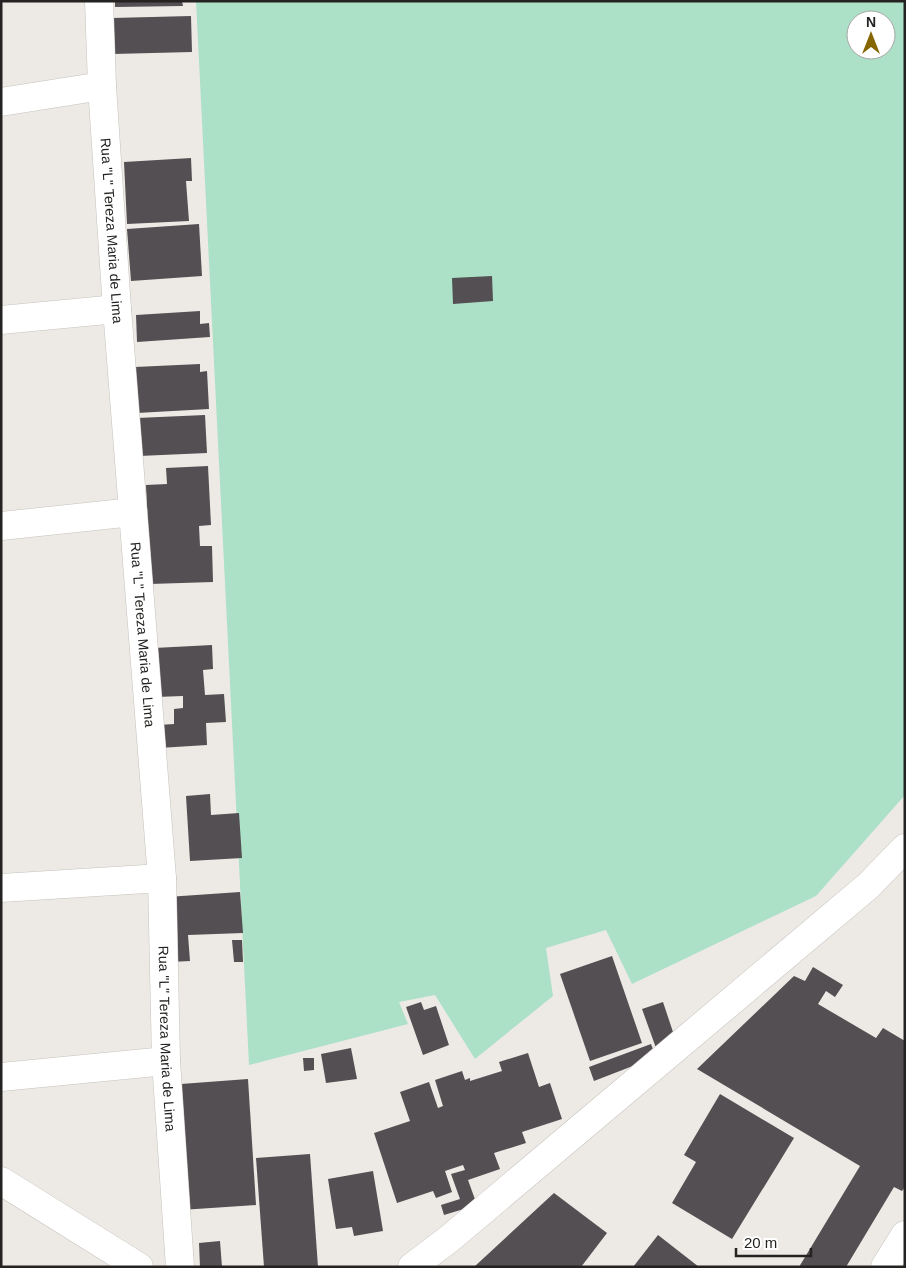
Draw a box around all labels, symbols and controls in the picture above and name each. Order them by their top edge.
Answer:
north arrow [846,10,896,60]
text: N [866,14,876,30]
street label: Rua "L" Tereza Maria de Lima [98,137,126,324]
street label: Rua "L" Tereza Maria de Lima [127,541,158,728]
street label: Rua "L" Tereza Maria de Lima [155,946,179,1132]
scale bar [736,1226,811,1258]
text: 20 m [744,1234,777,1251]

